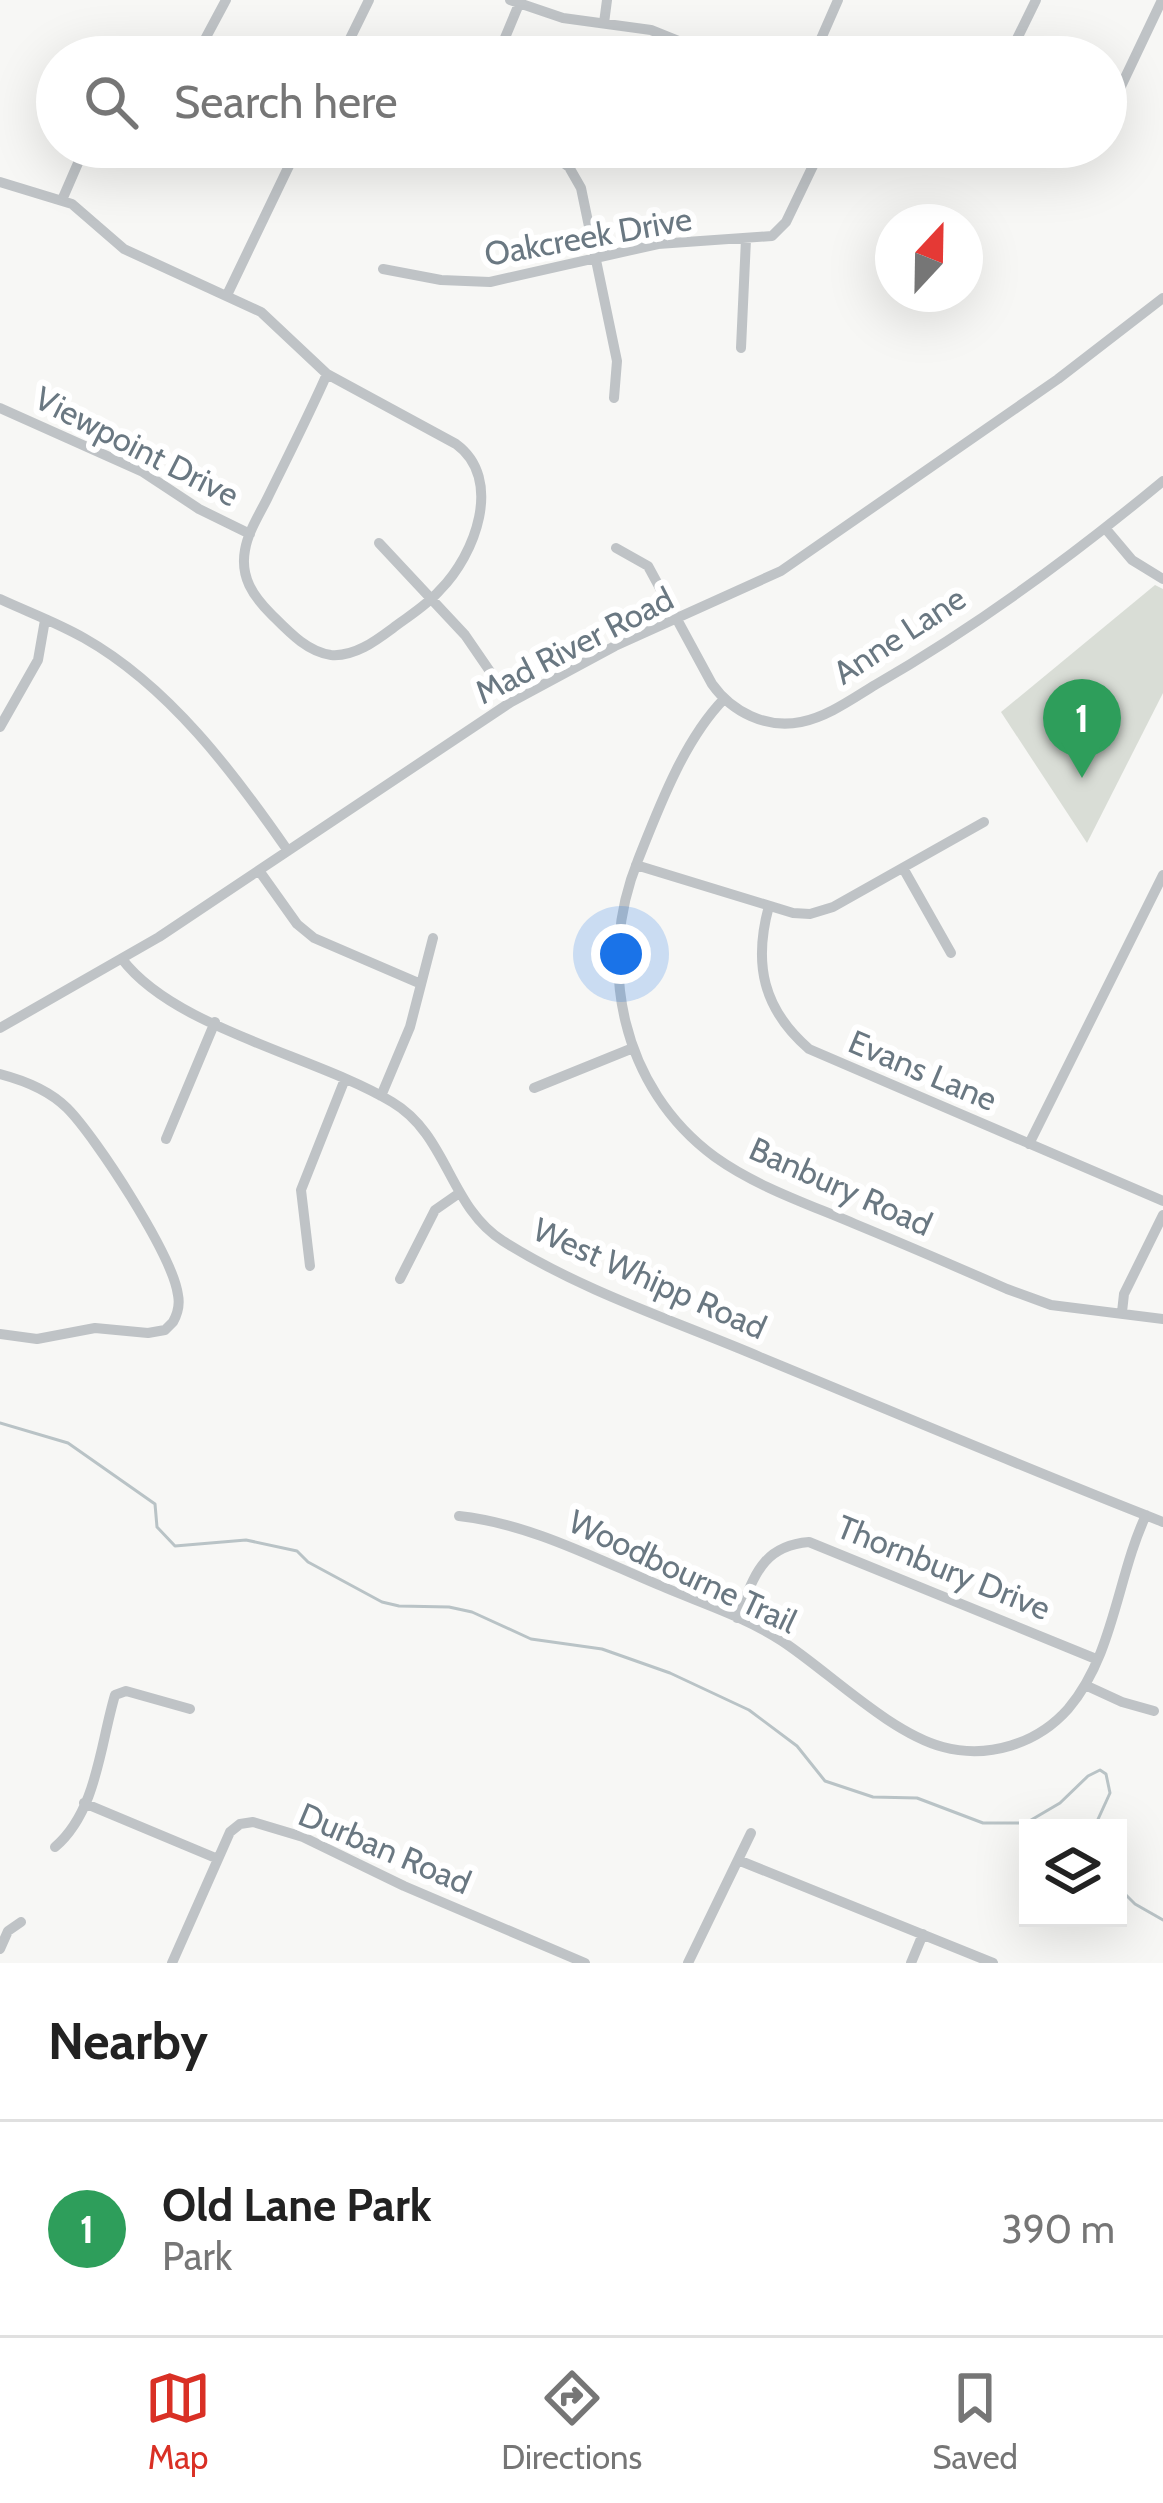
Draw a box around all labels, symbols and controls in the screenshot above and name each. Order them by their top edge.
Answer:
search box [36,36,1127,168]
icon: search [78,69,144,135]
text: Search here [174,75,398,129]
street label: Oakcreek Drive [481,198,695,274]
north arrow [875,204,983,312]
street label: Viewpoint Drive [28,377,246,515]
street label: Mad River Road [468,578,680,712]
street label: Anne Lane [826,578,972,692]
pin: 1 [1043,679,1121,778]
your location [591,924,651,984]
street label: Evans Lane [843,1021,1003,1119]
street label: Banbury Road [743,1128,939,1244]
street label: West Whipp Road [527,1209,773,1347]
street label: Woodbourne Trail [563,1501,804,1641]
street label: Thornbury Drive [832,1506,1056,1628]
street label: Durban Road [293,1794,477,1902]
map controls [1019,1819,1127,1927]
button: layers [1019,1819,1127,1927]
text: Nearby [48,2010,208,2072]
text: Old Lane Park [162,2178,432,2232]
text: 1 [80,2205,94,2253]
text: 390 m [1002,2205,1115,2253]
text: Park [162,2232,232,2280]
tab: Map [145,2365,211,2477]
tab: Directions [501,2365,642,2477]
tab: Saved [932,2365,1018,2477]

